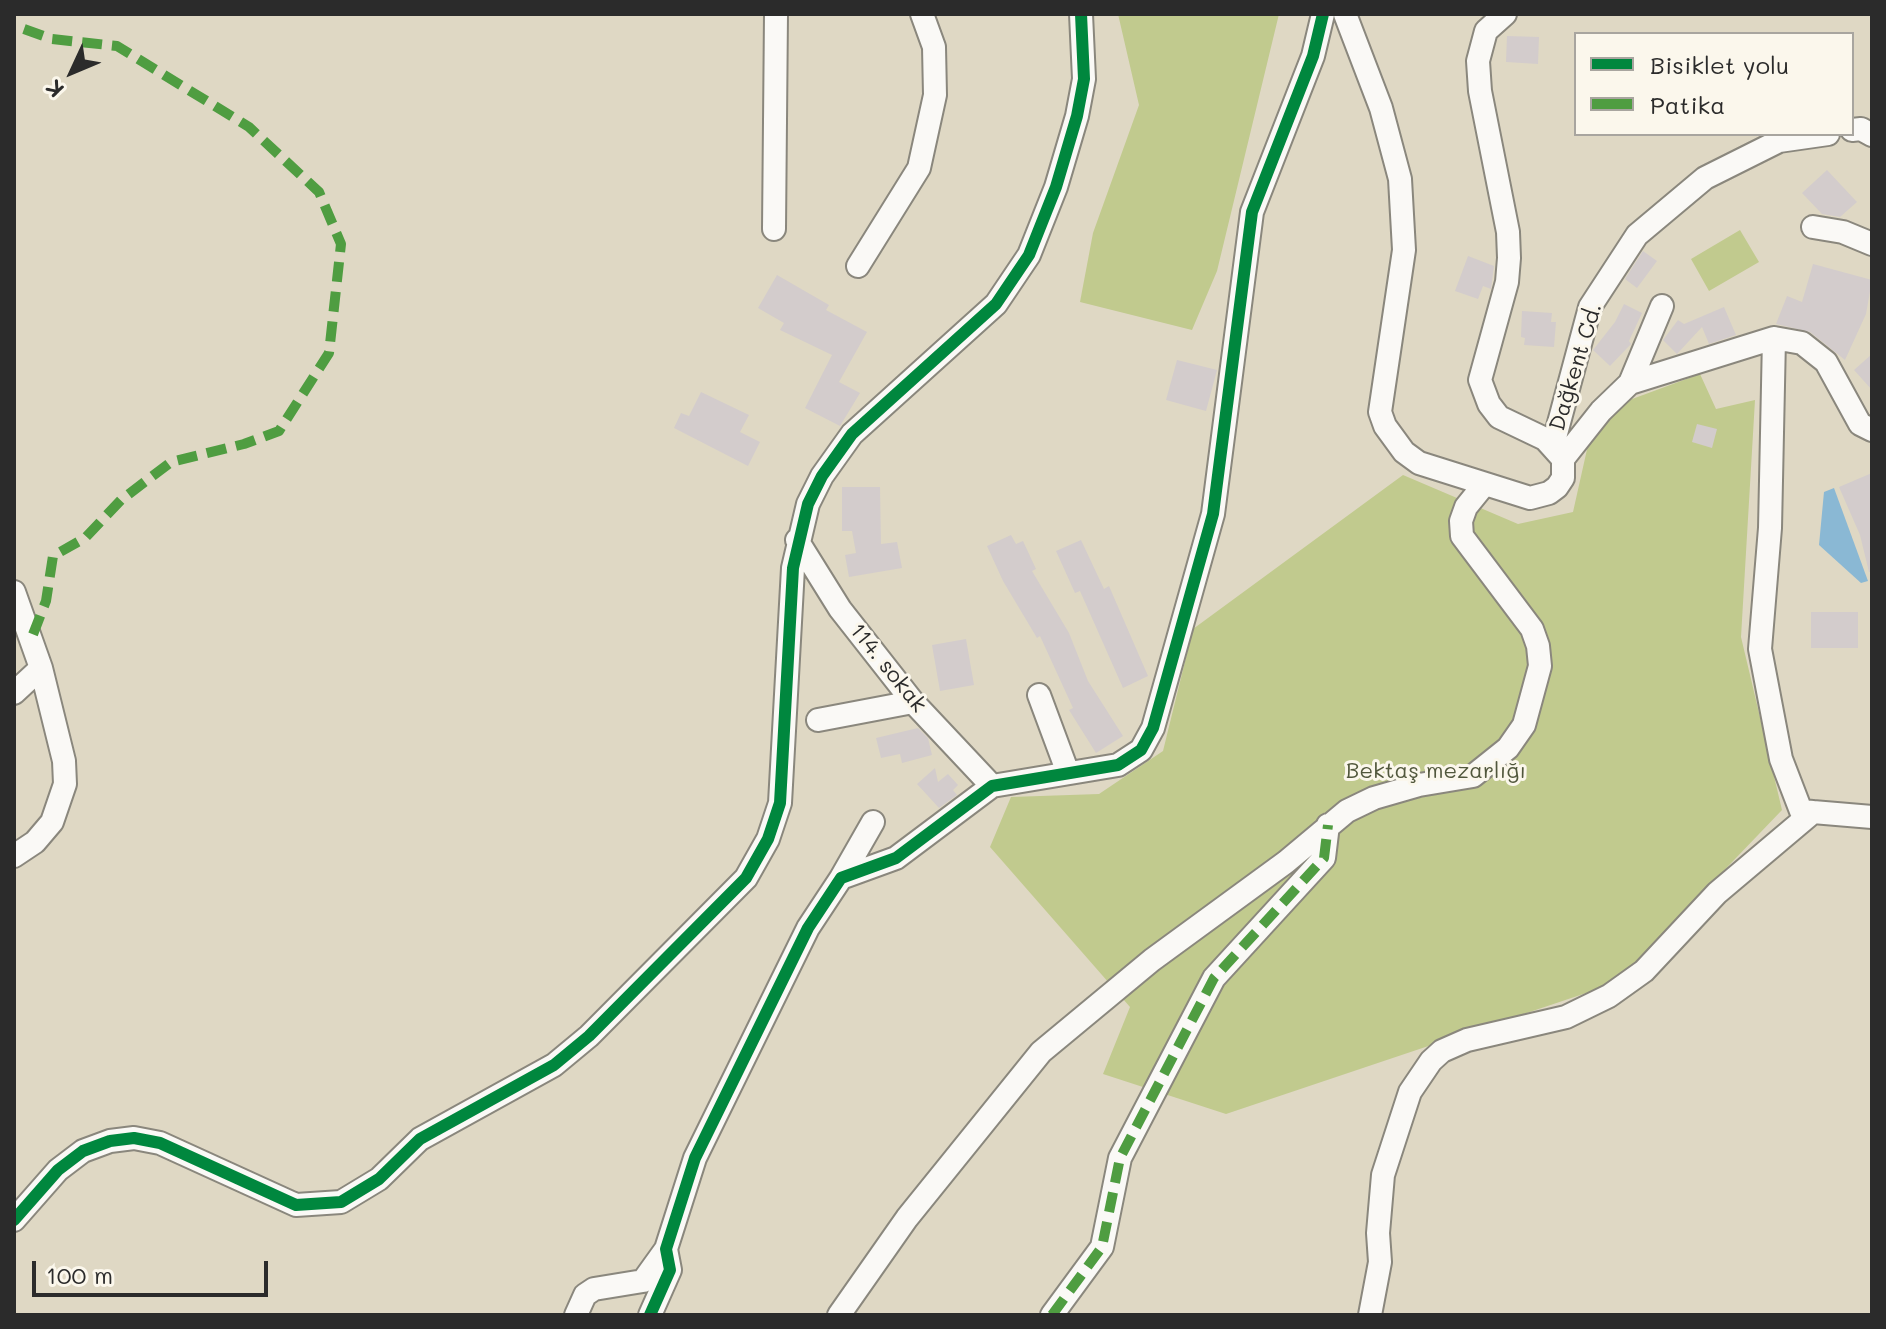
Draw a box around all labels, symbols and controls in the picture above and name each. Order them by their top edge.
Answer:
north arrow [32,32,112,112]
legend [1574,32,1854,136]
text: Bisiklet yolu [1650,49,1789,80]
text: K [39,74,70,104]
text: Patika [1650,89,1725,120]
street label: Dağkent Cd. [1544,300,1608,434]
street label: 114. sokak [844,618,932,718]
park label: Bektaş mezarlığı [1346,758,1526,784]
scale bar [36,1245,272,1295]
text: 100 m [46,1259,113,1290]

